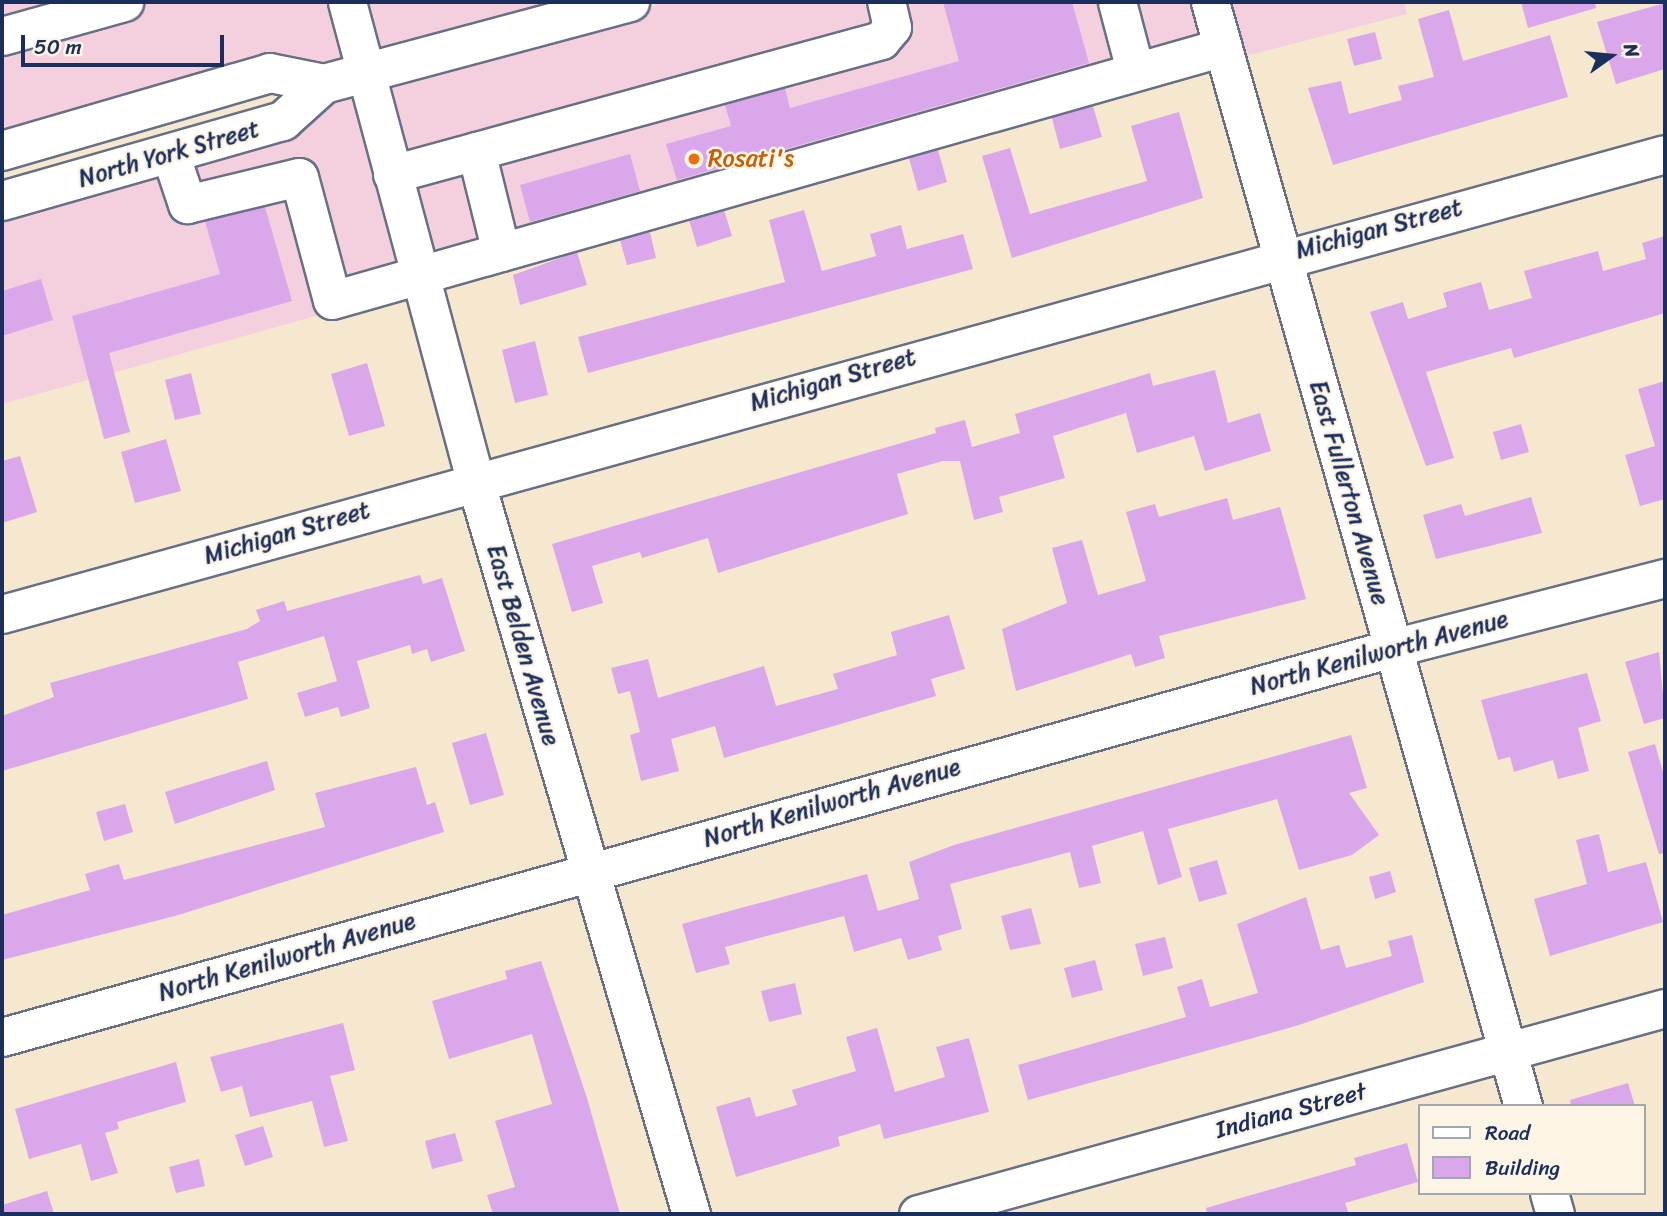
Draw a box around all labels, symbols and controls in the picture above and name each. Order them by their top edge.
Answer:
scale bar [24,21,228,65]
north arrow [1576,21,1646,91]
text: 50 m [34,28,82,66]
text: N [1614,40,1649,61]
street label: North York Street [74,114,264,194]
place label: Rosati's [708,145,794,173]
marker: Rosati's [686,151,702,167]
street label: Michigan Street [1293,193,1465,265]
street label: Michigan Street [747,343,919,417]
street label: East Fullerton Avenue [1303,377,1395,609]
street label: Michigan Street [201,496,373,570]
street label: East Belden Avenue [480,541,566,749]
street label: North Kenilworth Avenue [1247,605,1511,701]
street label: North Kenilworth Avenue [700,753,964,853]
street label: North Kenilworth Avenue [155,907,419,1007]
street label: Indiana Street [1212,1077,1370,1145]
legend [1418,1104,1646,1195]
text: Road [1485,1114,1530,1152]
text: Building [1485,1149,1560,1187]

